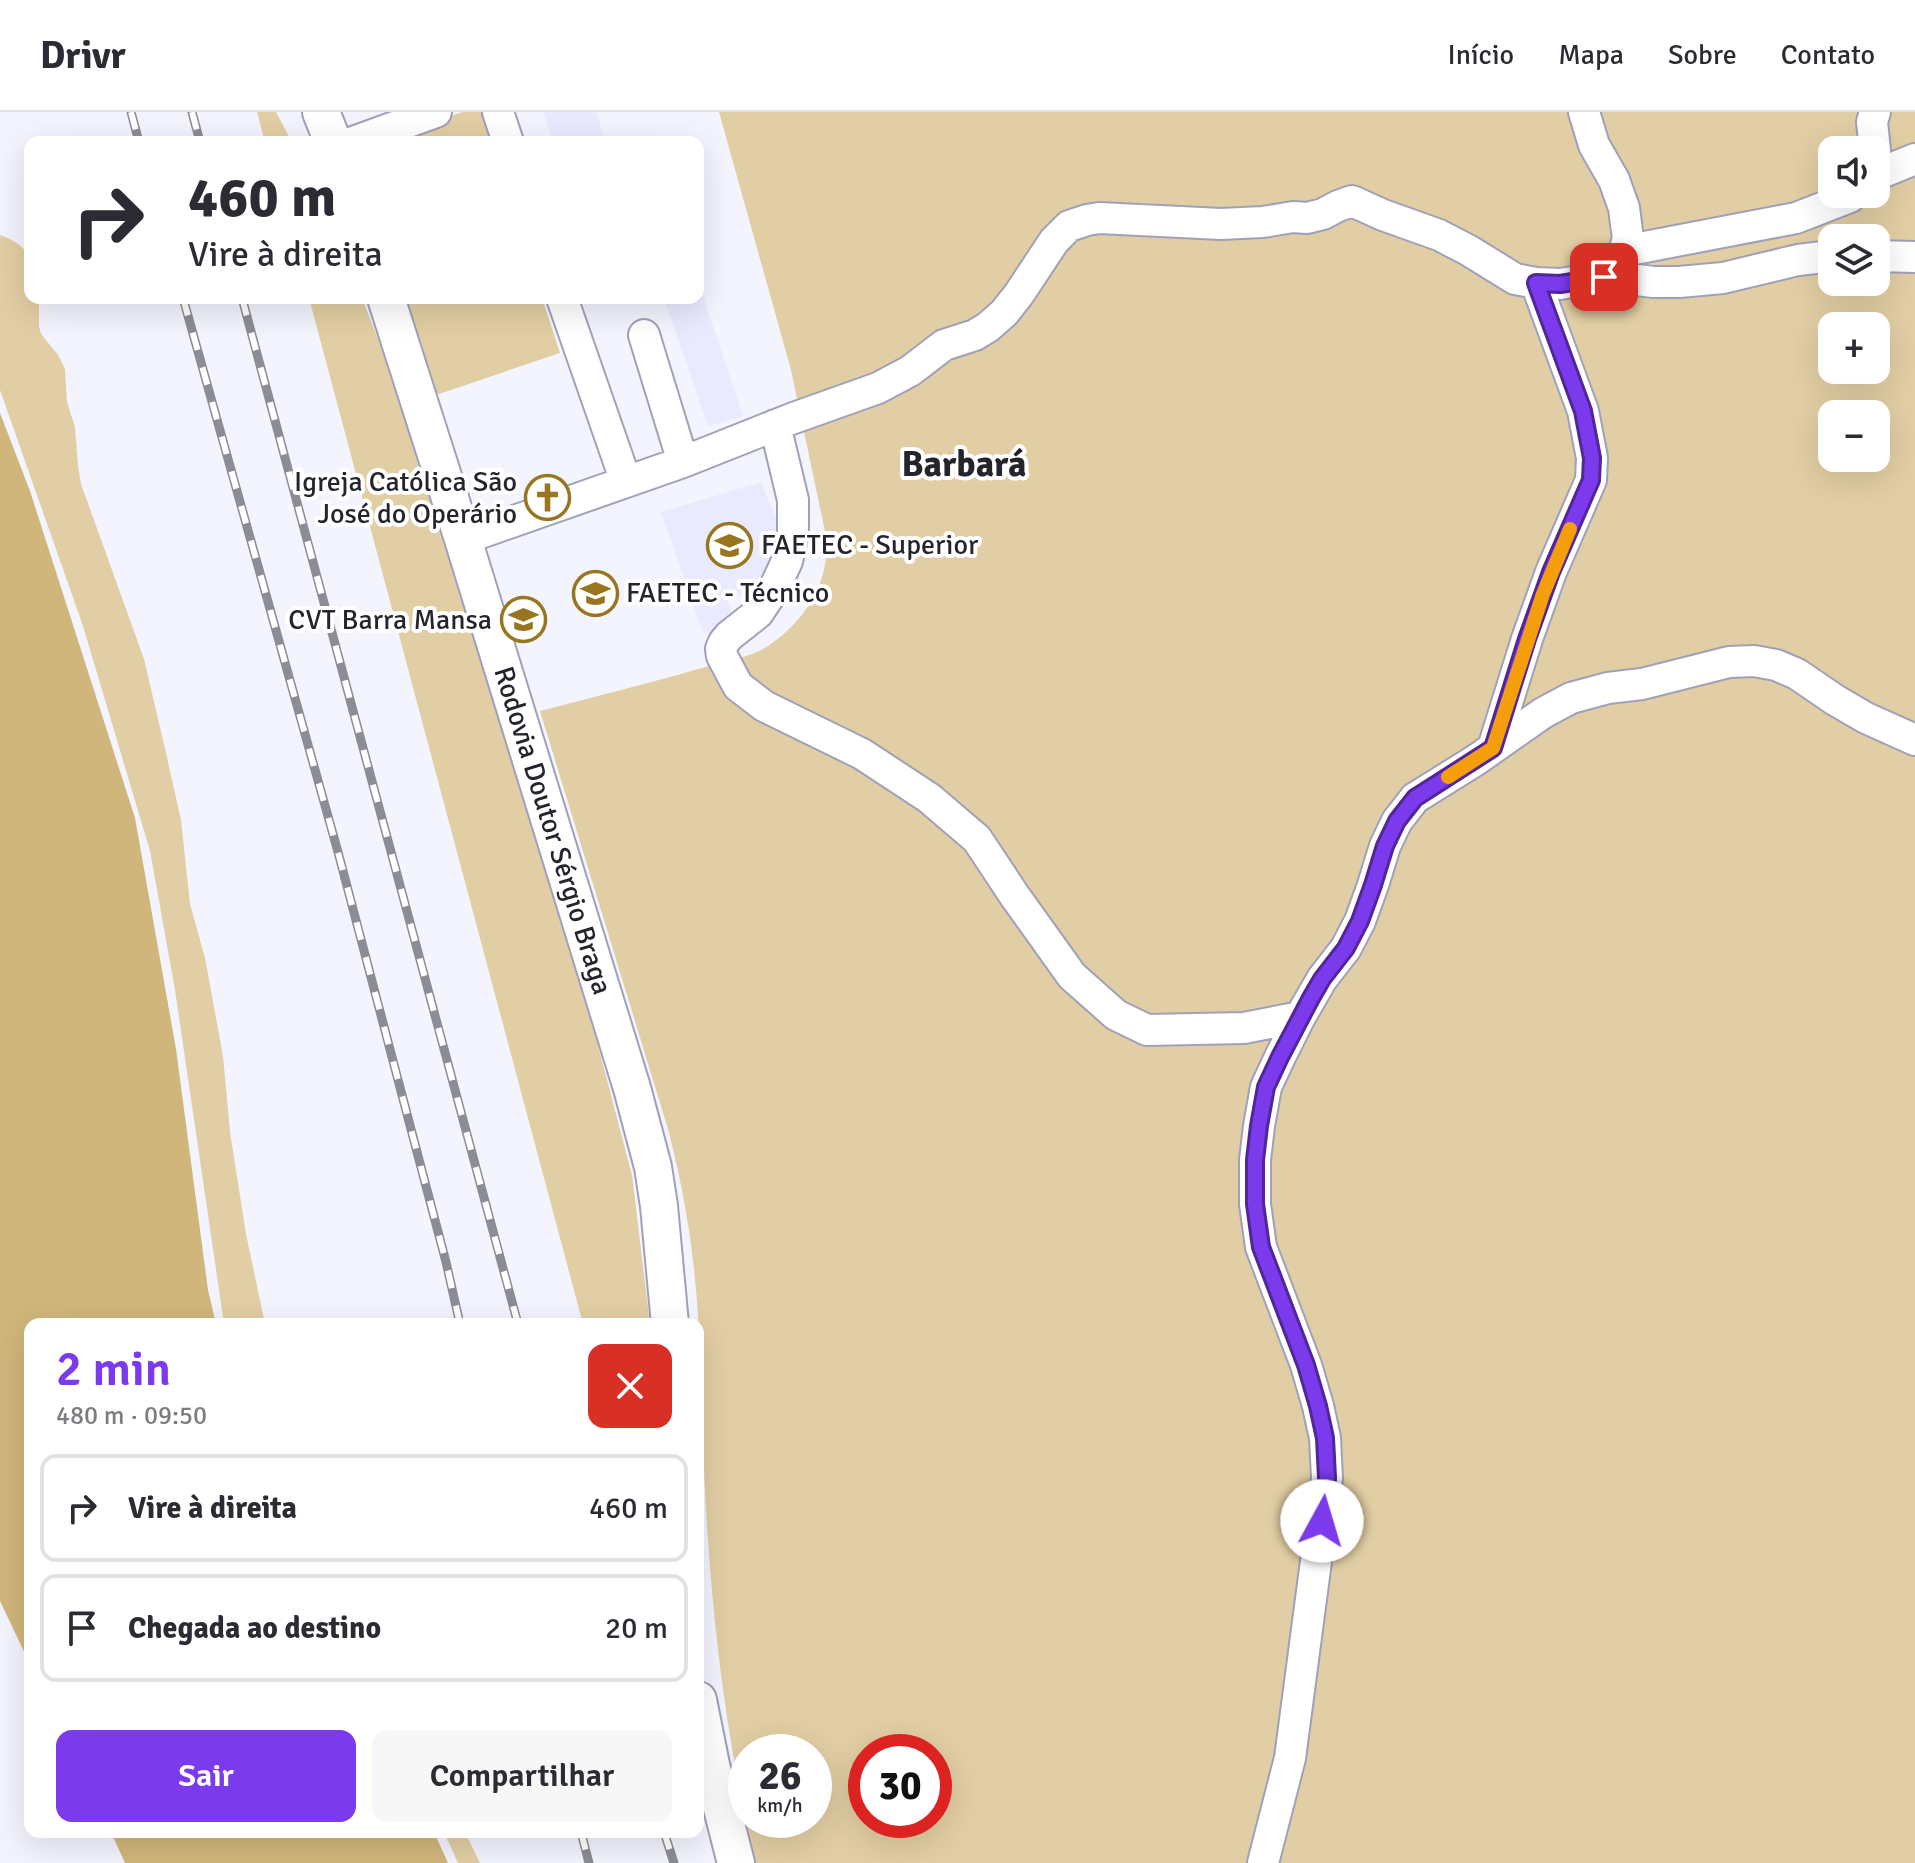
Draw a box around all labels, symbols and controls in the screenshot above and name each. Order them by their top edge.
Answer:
text: Drivr [40,32,126,79]
text: Início [1447,38,1514,72]
text: Mapa [1558,38,1624,72]
text: Sobre [1668,38,1737,72]
text: Contato [1781,38,1875,72]
map controls [1818,136,1890,472]
button: sound [1818,136,1890,208]
text: 460 m [188,163,336,232]
icon: right [56,168,160,272]
button: layers [1818,224,1890,296]
text: Vire à direita [188,232,383,277]
pin [1570,243,1638,311]
icon: arrive [1582,255,1626,299]
button: + [1818,312,1890,384]
button: − [1818,400,1890,472]
district label: Barbará [901,442,1027,487]
place label: Igreja Católica São José do Operário [294,465,517,531]
church icon: Igreja Católica São José do Operário [524,474,572,522]
school or university icon: FAETEC - Superior [706,521,754,569]
place label: FAETEC - Superior [761,528,979,562]
school or university icon: FAETEC - Técnico [571,569,619,617]
place label: FAETEC - Técnico [626,576,829,610]
school or university icon: CVT Barra Mansa [499,596,547,644]
place label: CVT Barra Mansa [288,603,492,637]
street label: Rodovia Doutor Sérgio Braga [486,662,619,999]
text: 2 min [56,1340,171,1399]
button: close [588,1344,672,1428]
text: 480 m · 09:50 [56,1400,207,1432]
position arrow [1280,1479,1364,1563]
icon: right [60,1486,104,1530]
text: Vire à direita [128,1490,297,1527]
text: 460 m [589,1490,668,1527]
icon: arrive [60,1606,104,1650]
text: Chegada ao destino [128,1610,381,1647]
text: 20 m [605,1610,668,1647]
button: Sair [56,1730,356,1822]
button: Compartilhar [372,1730,672,1822]
speed limit sign: 30 [848,1734,952,1838]
text: 26 [758,1751,802,1801]
text: km/h [757,1793,803,1818]

